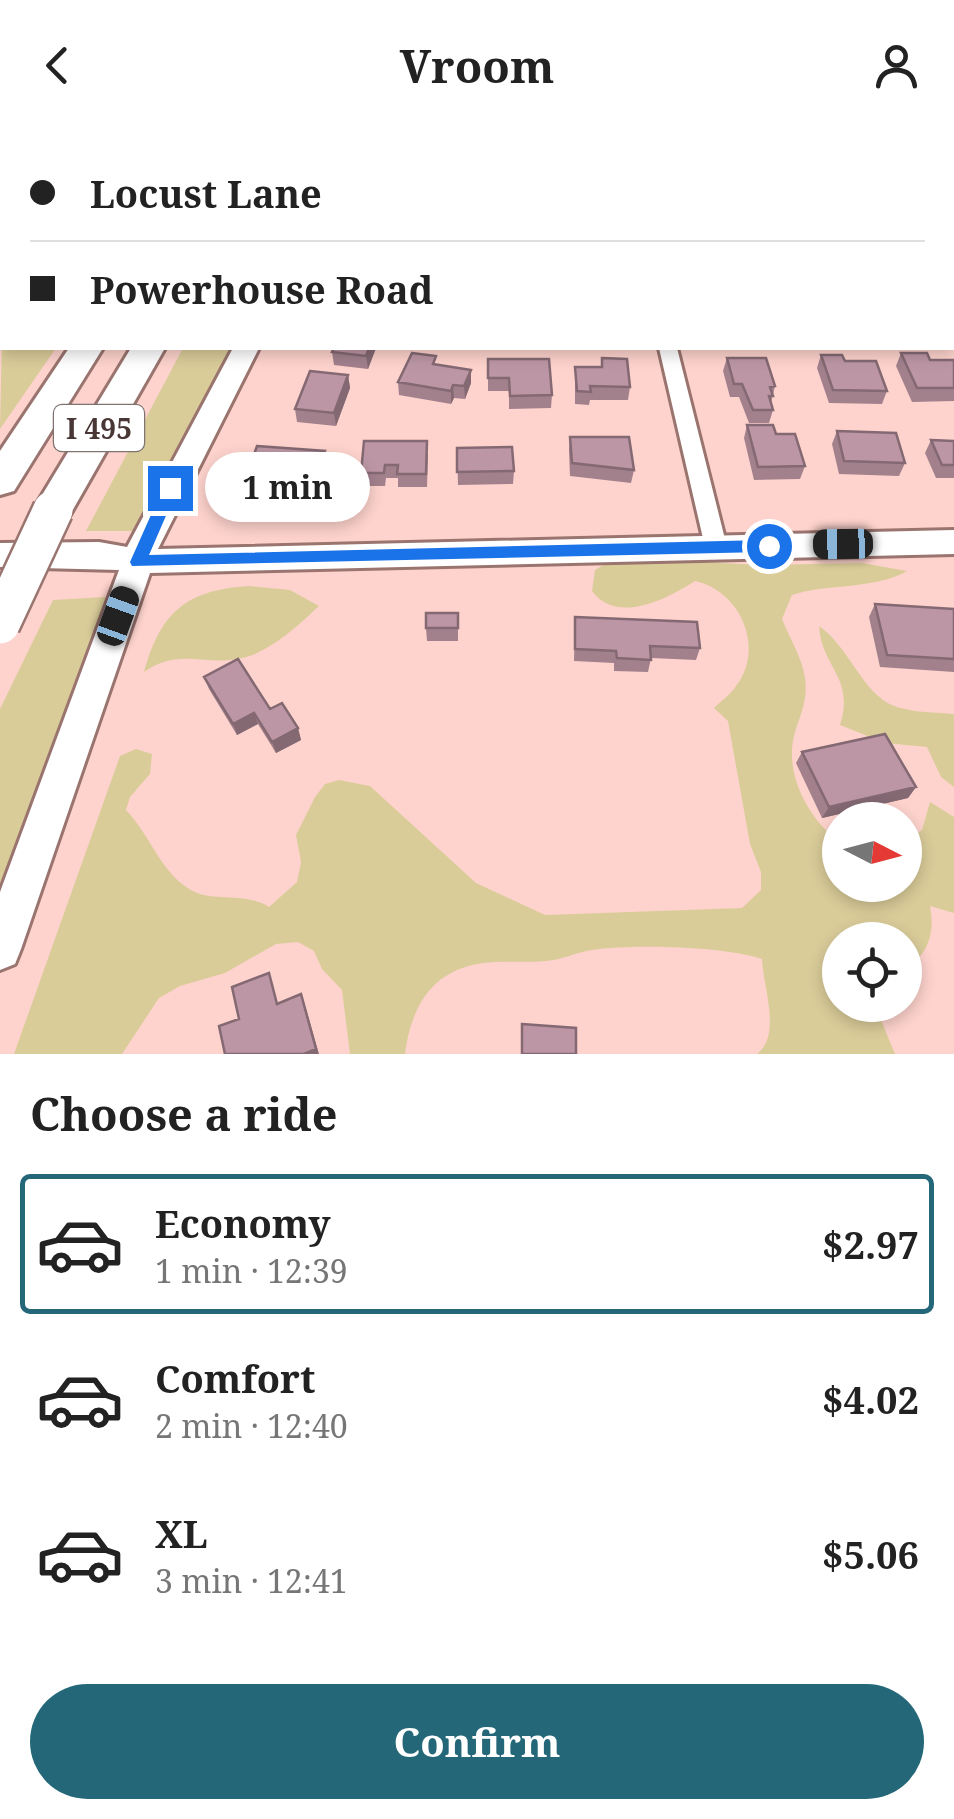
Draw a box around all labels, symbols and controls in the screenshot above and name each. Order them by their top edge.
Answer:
text: Vroom [400,35,554,96]
icon: back [30,38,85,93]
icon: person [869,38,924,93]
text: Locust Lane [90,167,322,219]
text: Powerhouse Road [90,263,433,315]
road number: I 495 [54,405,144,451]
callout: 1 min [205,453,370,523]
text: 1 min [242,465,333,508]
route end [148,466,193,511]
route start [747,524,792,569]
car [813,528,873,560]
car [94,583,142,649]
north arrow [822,802,922,902]
map controls [822,802,922,1022]
button: locate [822,922,922,1022]
text: Choose a ride [30,1083,338,1144]
text: Economy [155,1197,331,1249]
icon: car [35,1199,125,1289]
text: $2.97 [822,1218,919,1270]
text: 1 min · 12:39 [155,1249,348,1292]
text: Comfort [155,1352,315,1404]
icon: car [35,1354,125,1444]
text: $4.02 [822,1373,919,1425]
text: 2 min · 12:40 [155,1404,348,1447]
text: XL [155,1507,208,1559]
icon: car [35,1509,125,1599]
text: $5.06 [822,1528,919,1580]
text: 3 min · 12:41 [155,1559,348,1602]
button: Confirm [30,1684,924,1799]

